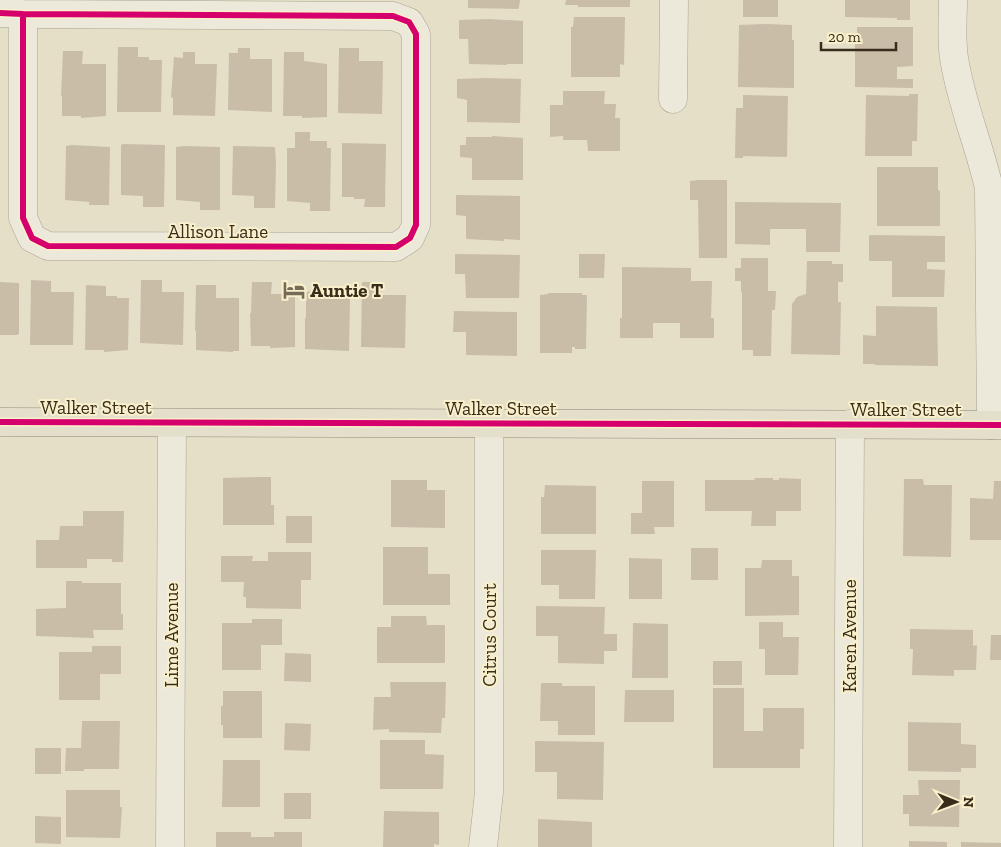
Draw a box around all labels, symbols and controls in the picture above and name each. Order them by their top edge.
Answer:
scale bar [821,20,896,52]
text: 20 m [828,28,861,46]
street label: Allison Lane [168,220,268,243]
hotel icon: Auntie T [281,277,307,303]
place label: Auntie T [310,279,383,302]
street label: Walker Street [40,396,152,419]
street label: Walker Street [445,397,557,420]
street label: Walker Street [850,398,962,421]
street label: Karen Avenue [838,579,861,693]
street label: Lime Avenue [160,582,183,687]
street label: Citrus Court [478,583,501,687]
north arrow [931,777,981,827]
text: N [960,797,977,808]

